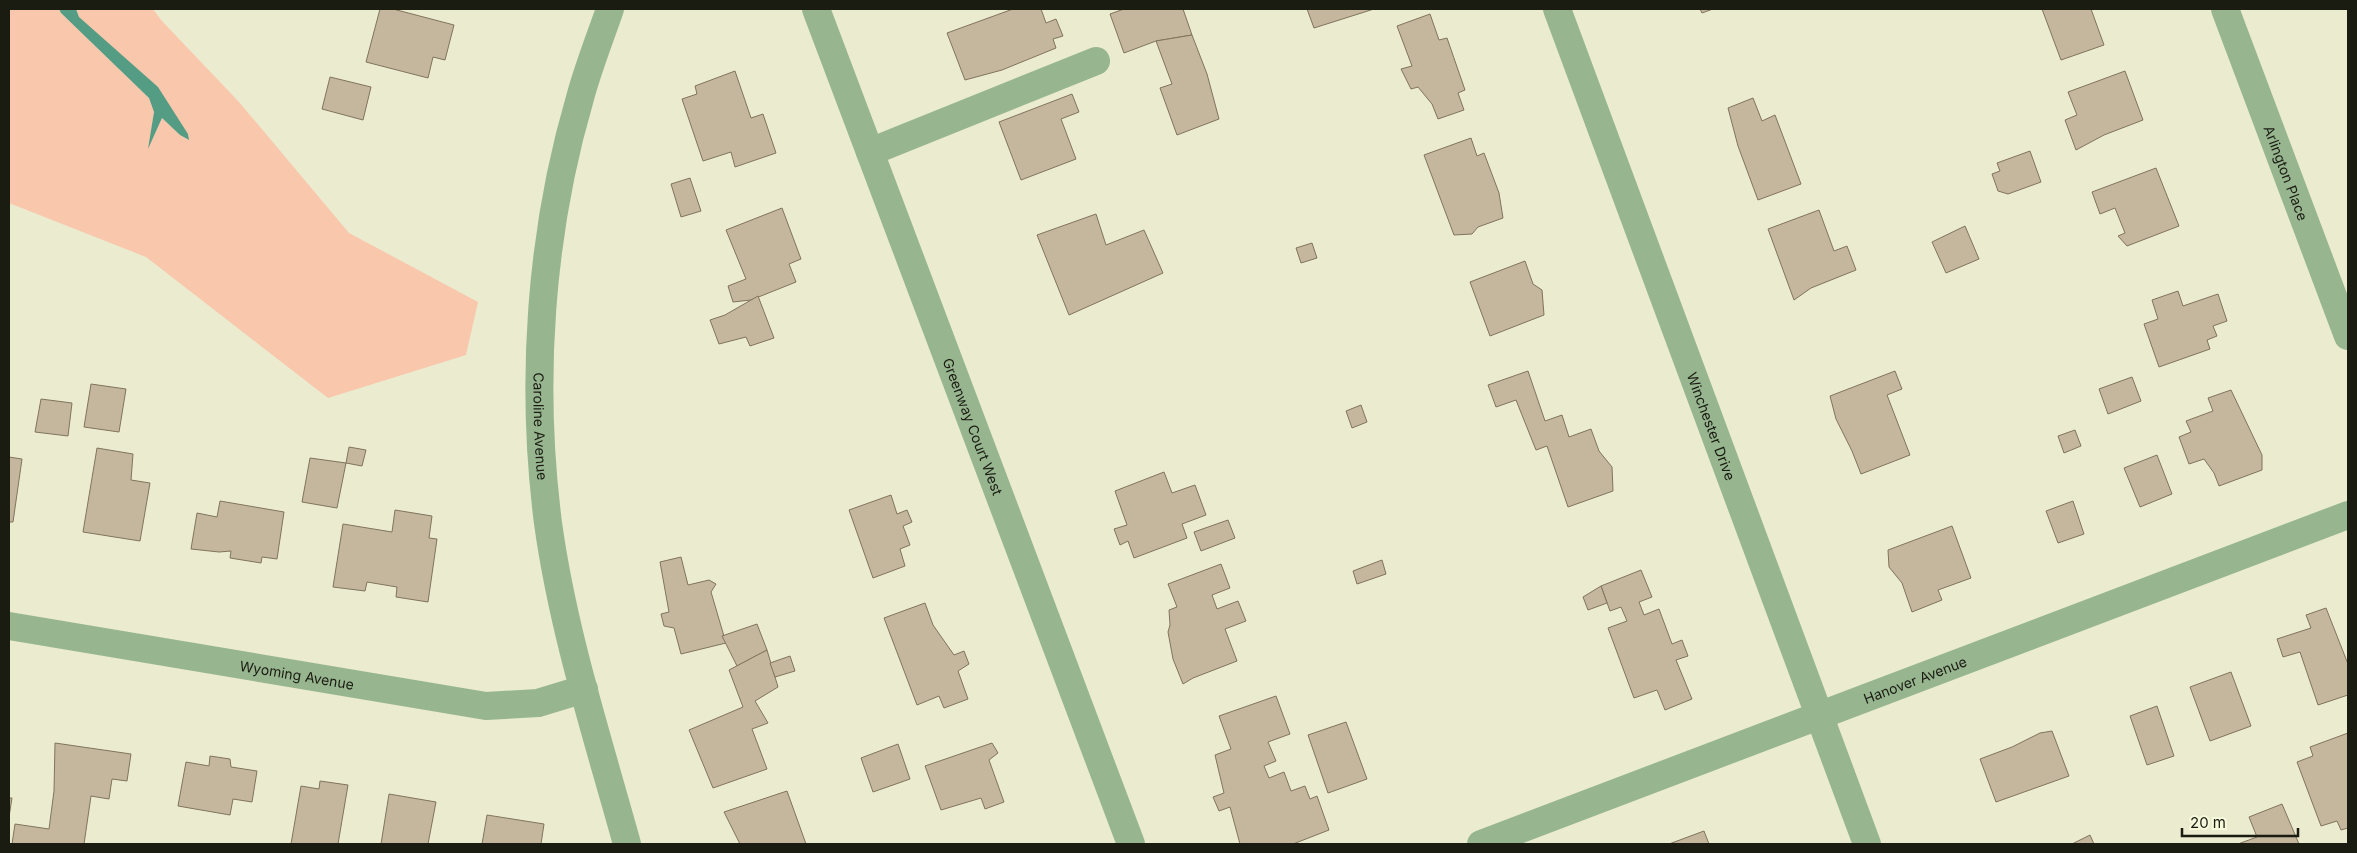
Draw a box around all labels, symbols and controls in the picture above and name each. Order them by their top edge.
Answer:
street label: Arlington Place [2261,123,2312,223]
street label: Greenway Court West [940,355,1007,498]
street label: Winchester Drive [1684,370,1740,483]
street label: Caroline Avenue [531,372,552,481]
street label: Hanover Avenue [1861,652,1969,707]
street label: Wyoming Avenue [239,656,355,692]
scale bar [2182,806,2298,838]
text: 20 m [2190,813,2226,832]

